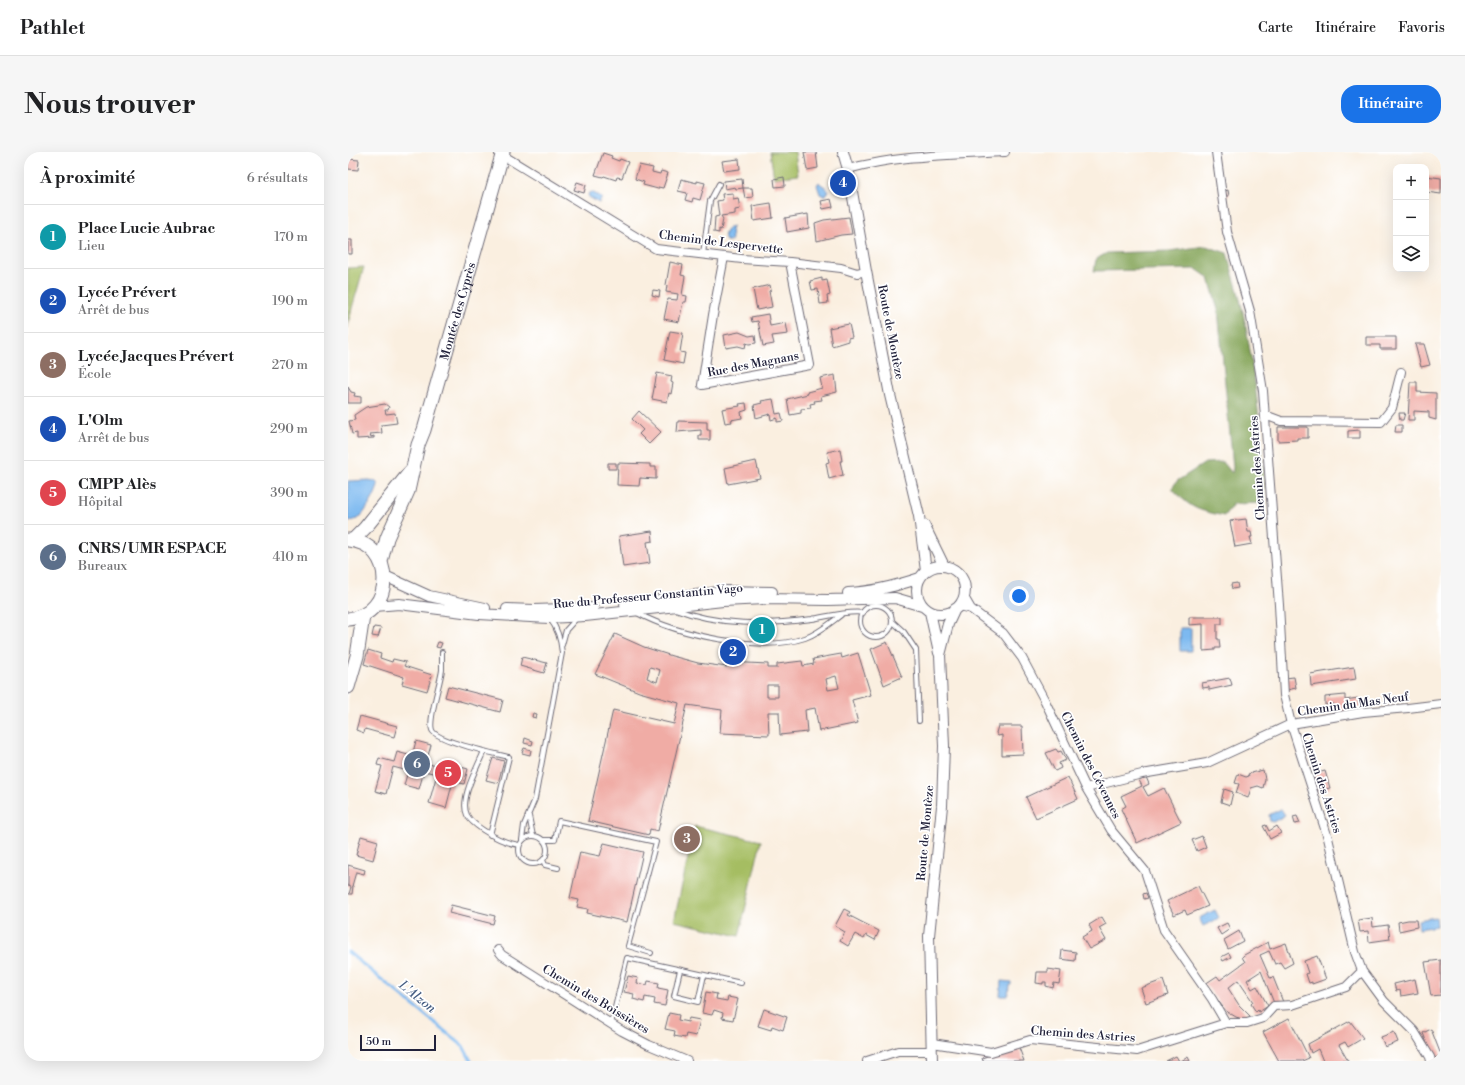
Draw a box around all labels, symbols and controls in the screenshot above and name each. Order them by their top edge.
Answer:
text: Pathlet [20,16,85,40]
text: Carte [1258,19,1293,37]
text: Itinéraire [1315,19,1376,37]
text: Favoris [1398,19,1445,37]
button: Itinéraire [1341,85,1441,123]
text: Nous trouver [24,87,196,122]
map controls [1393,164,1429,272]
button: + [1393,164,1429,200]
text: À proximité [40,167,135,189]
pin: 4 [830,168,856,198]
text: 6 résultats [247,170,308,186]
button: − [1393,200,1429,236]
text: Place Lucie Aubrac [78,219,215,238]
street label: Chemin de Lespervette [658,227,784,258]
text: 1 [50,229,56,245]
text: 170 m [274,229,308,245]
button: layers [1393,236,1429,272]
text: Lieu [78,238,105,254]
street label: Montée des Cyprès [437,261,479,362]
text: Lycée Prévert [78,283,176,302]
street label: Route de Montèze [874,283,907,381]
text: 2 [49,293,57,309]
text: 190 m [272,293,308,309]
text: Arrêt de bus [78,302,149,318]
text: Lycée Jacques Prévert [78,347,234,366]
street label: Rue des Magnans [706,348,800,381]
text: 3 [49,357,57,373]
text: 270 m [272,357,308,373]
text: École [78,366,111,382]
text: L'Olm [78,411,123,430]
street label: Chemin des Astries [1246,415,1269,521]
text: 4 [49,421,57,437]
text: 290 m [270,421,308,437]
text: Arrêt de bus [78,430,149,446]
text: CMPP Alès [78,475,156,494]
text: 5 [49,485,57,501]
text: 390 m [270,485,308,501]
text: Hôpital [78,494,123,510]
text: CNRS / UMR ESPACE [78,539,226,558]
text: 6 [49,549,57,565]
text: 410 m [272,549,308,565]
text: Bureaux [78,558,127,574]
street label: Rue du Professeur Constantin Vago [553,581,744,612]
your location [1009,586,1029,606]
pin: 1 [749,615,775,645]
pin: 2 [720,637,746,667]
street label: Chemin du Mas Neuf [1297,689,1410,720]
street label: Chemin des Cévennes [1057,709,1124,821]
street label: Chemin des Astries [1298,731,1345,835]
pin: 6 [404,749,430,779]
pin: 5 [435,758,461,788]
street label: Route de Montèze [914,784,937,882]
pin: 3 [674,824,700,854]
street label: Chemin des Boissières [539,962,652,1037]
water label: L'Alzon [395,977,440,1017]
street label: Chemin des Astries [1030,1023,1136,1046]
scale bar [360,1033,436,1052]
text: 50 m [366,1035,391,1049]

